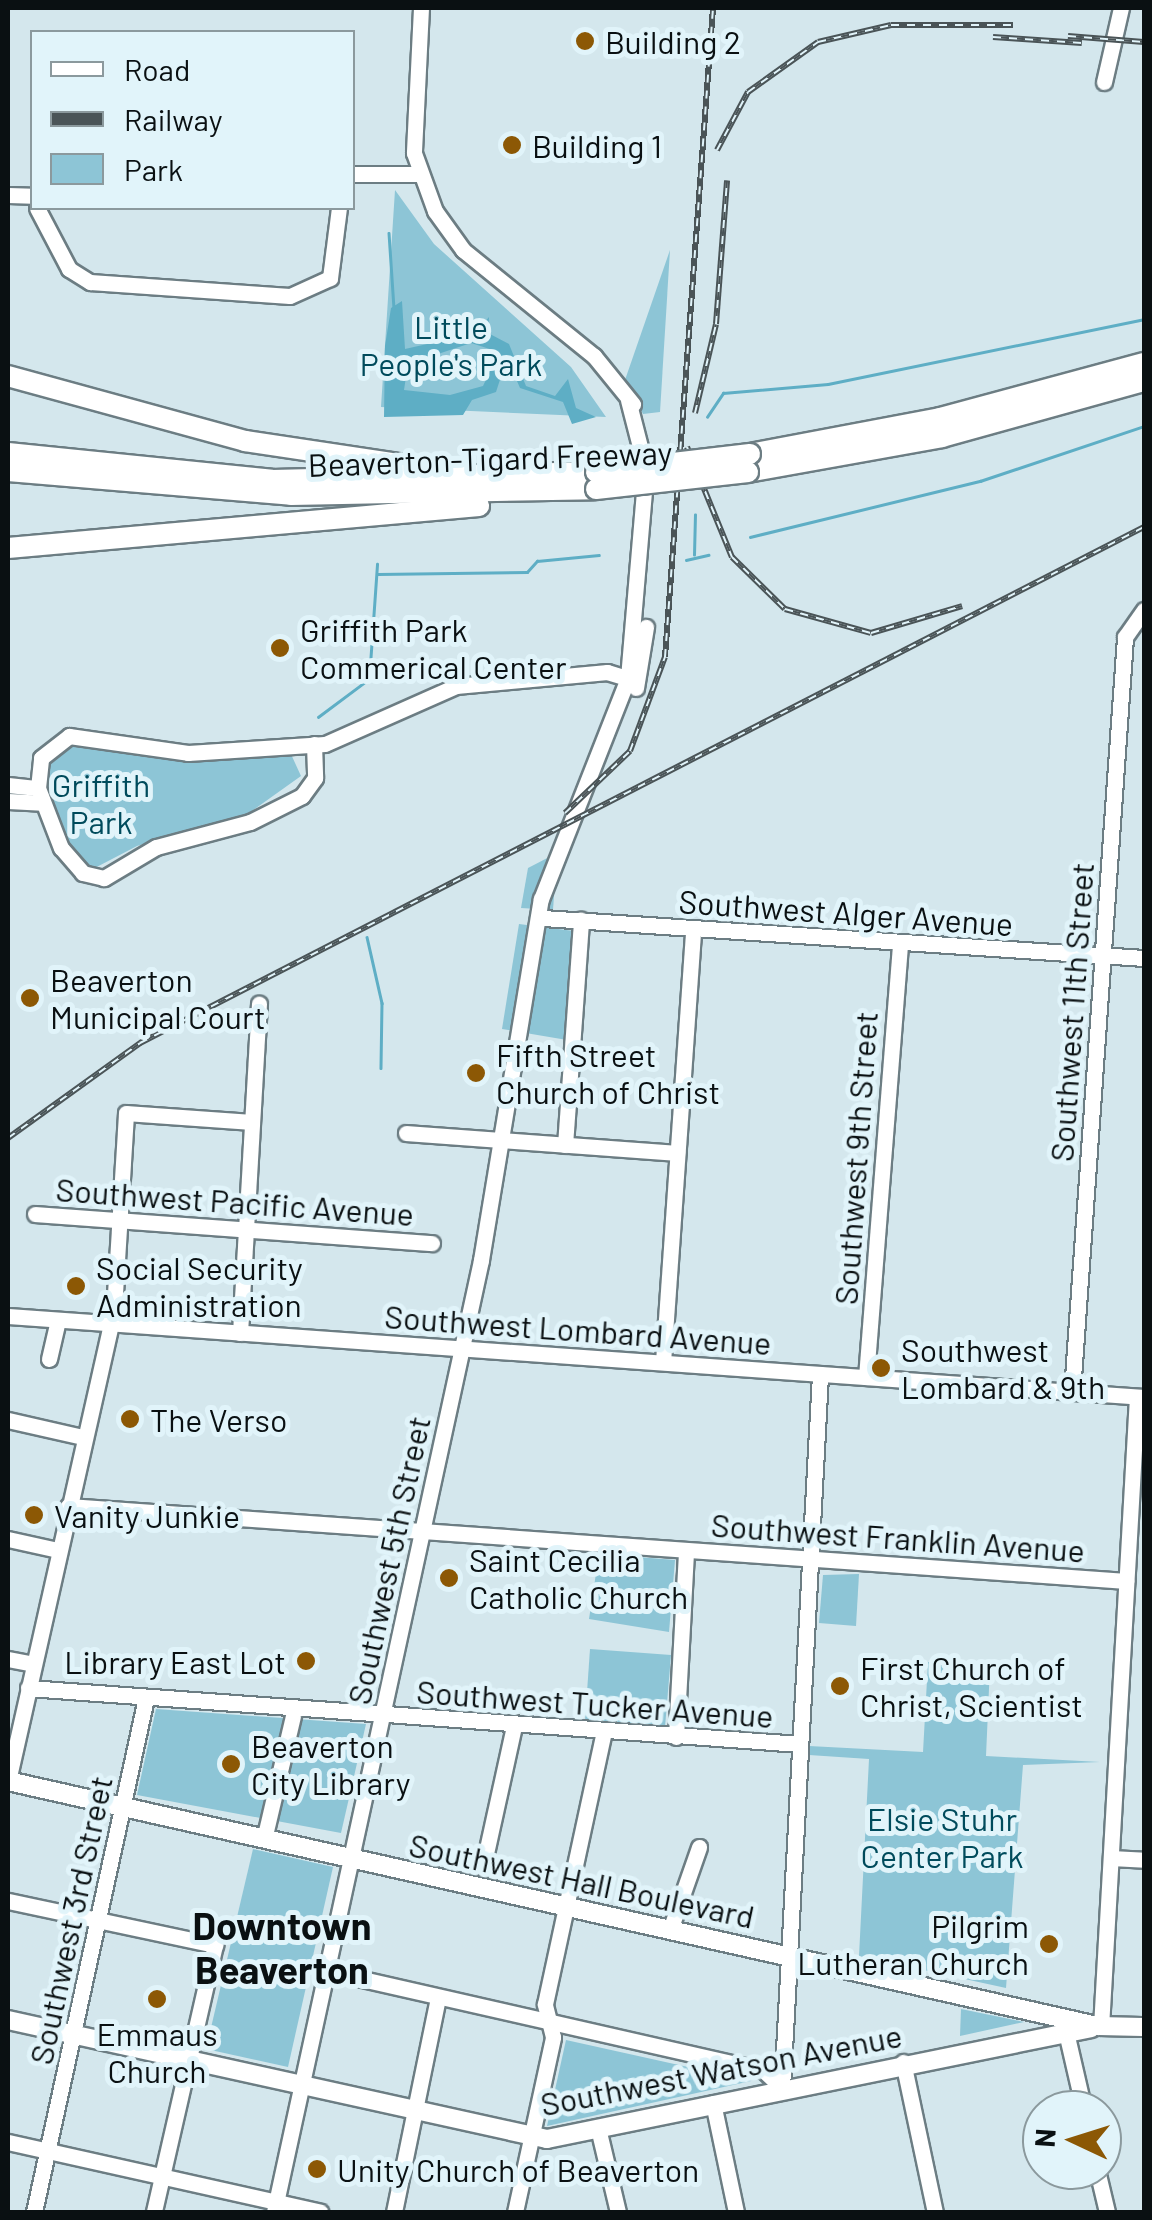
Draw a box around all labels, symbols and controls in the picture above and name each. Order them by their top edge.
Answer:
place label: Building 2 [605,22,741,60]
legend [30,30,355,210]
marker: Building 2 [574,30,596,52]
text: Road [124,51,190,87]
text: Railway [124,101,223,137]
place label: Building 1 [532,126,662,164]
marker: Building 1 [501,134,523,156]
text: Park [124,151,183,187]
park label: Little People's Park [360,308,542,383]
street label: Beaverton-Tigard Freeway [307,432,673,484]
place label: Griffith Park Commerical Center [300,611,567,686]
marker: Griffith Park Commerical Center [269,637,291,659]
park label: Griffith Park [52,766,150,841]
street label: Southwest 11th Street [1041,861,1101,1163]
street label: Southwest Alger Avenue [677,881,1015,943]
place label: Beaverton Municipal Court [50,961,266,1036]
marker: Beaverton Municipal Court [19,987,41,1009]
street label: Southwest 9th Street [826,1010,884,1306]
place label: Fifth Street Church of Christ [496,1036,720,1111]
marker: Fifth Street Church of Christ [465,1062,487,1084]
street label: Southwest Pacific Avenue [55,1169,415,1233]
place label: Social Security Administration [96,1249,303,1324]
marker: Social Security Administration [65,1275,87,1297]
street label: Southwest Lombard Avenue [383,1296,773,1362]
place label: Southwest Lombard & 9th [901,1331,1105,1406]
marker: Southwest Lombard & 9th [870,1357,892,1379]
place label: The Verso [150,1400,287,1438]
marker: The Verso [119,1408,141,1430]
street label: Southwest 5th Street [339,1412,437,1708]
place label: Vanity Junkie [54,1496,240,1534]
marker: Vanity Junkie [23,1504,45,1526]
street label: Southwest Franklin Avenue [710,1505,1086,1569]
place label: Saint Cecilia Catholic Church [469,1541,688,1616]
marker: Saint Cecilia Catholic Church [438,1567,460,1589]
place label: Library East Lot [64,1642,286,1680]
place label: First Church of Christ, Scientist [860,1649,1083,1724]
marker: Library East Lot [295,1650,317,1672]
street label: Southwest Tucker Avenue [415,1671,775,1735]
marker: First Church of Christ, Scientist [829,1675,851,1697]
place label: Beaverton City Library [251,1727,410,1802]
marker: Beaverton City Library [220,1753,242,1775]
street label: Southwest 3rd Street [21,1772,119,2068]
park label: Elsie Stuhr Center Park [861,1800,1023,1875]
street label: Southwest Hall Boulevard [406,1825,758,1935]
district label: Downtown Beaverton [193,1903,371,1992]
place label: Pilgrim Lutheran Church [797,1907,1029,1982]
marker: Pilgrim Lutheran Church [1038,1933,1060,1955]
marker: Emmaus Church [146,1988,168,2010]
place label: Emmaus Church [96,2015,218,2090]
street label: Southwest Watson Avenue [537,2015,905,2123]
north arrow [1022,2090,1122,2190]
text: N [1026,2128,1062,2149]
place label: Unity Church of Beaverton [337,2150,699,2188]
marker: Unity Church of Beaverton [306,2158,328,2180]

